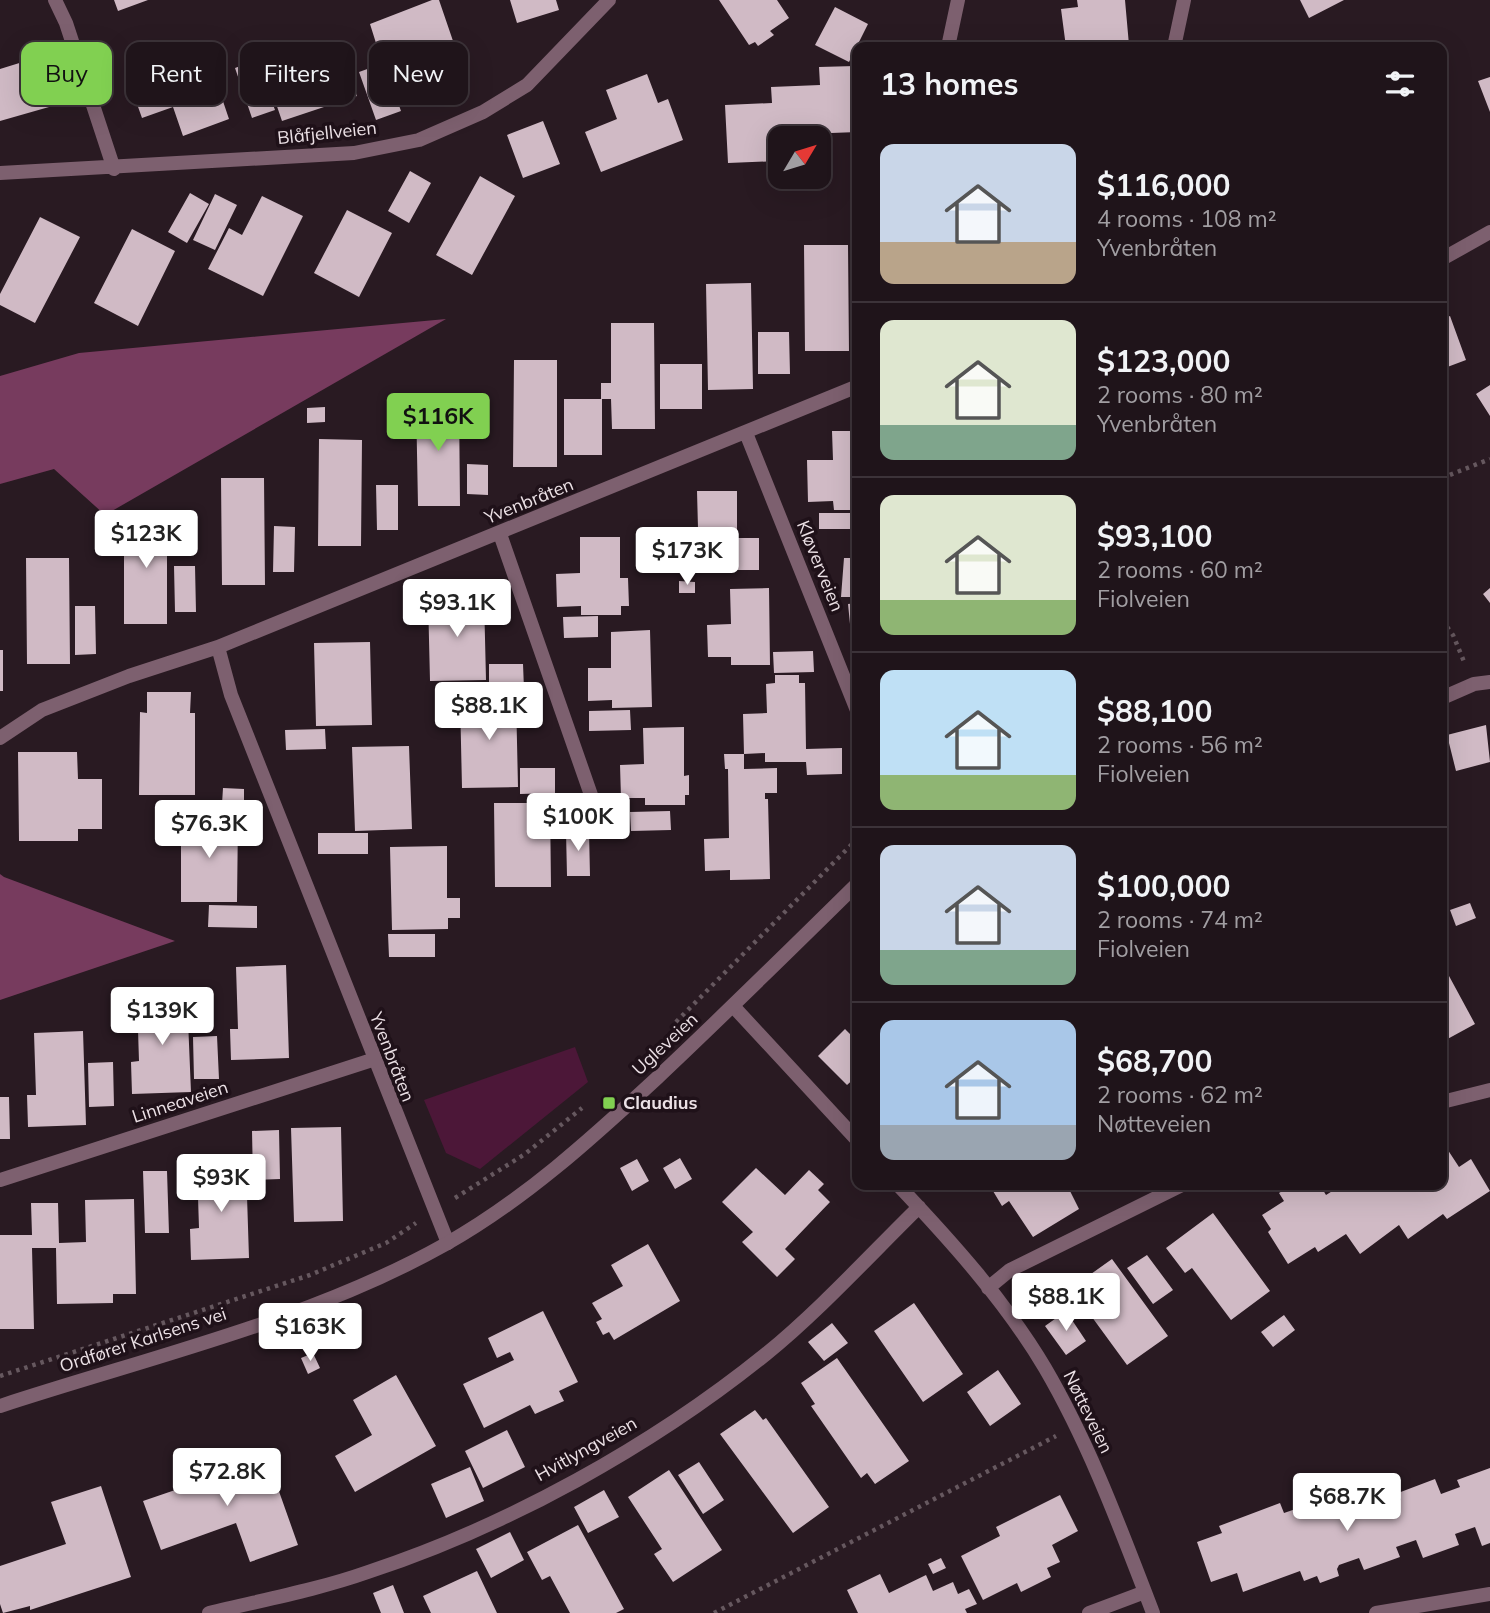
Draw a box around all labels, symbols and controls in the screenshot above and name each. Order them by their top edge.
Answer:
chip: Buy [21,42,112,105]
chip: Rent [126,42,226,105]
chip: Filters [240,42,355,105]
chip: New [369,42,468,105]
text: 13 homes [880,65,1019,103]
icon: filters [1381,65,1419,103]
street label: Blåfjellveien [276,116,378,149]
north arrow [768,126,831,189]
map controls [768,126,831,189]
text: $116,000 [1097,166,1230,204]
icon: home [936,172,1020,256]
text: 4 rooms · 108 m² [1097,204,1277,233]
text: Yvenbråten [1097,233,1217,262]
text: $123,000 [1097,342,1230,380]
icon: home [936,348,1020,432]
text: 2 rooms · 80 m² [1097,380,1263,409]
pin: $116K [389,393,487,453]
text: $116K [403,401,473,430]
text: Yvenbråten [1097,409,1217,438]
street label: Yvenbråten [480,472,577,529]
pin: $123K [97,510,195,570]
street label: Kløverveien [792,517,849,615]
text: $93,100 [1097,517,1212,555]
text: $123K [111,518,181,547]
icon: home [936,523,1020,607]
pin: $173K [638,528,736,587]
text: $173K [652,535,722,564]
text: 2 rooms · 60 m² [1097,555,1263,584]
pin: $93.1K [400,580,514,639]
text: Fiolveien [1097,584,1190,613]
text: $93.1K [419,587,495,616]
pin: $88.1K [432,682,546,742]
text: $88.1K [451,690,527,719]
text: $88,100 [1097,692,1212,730]
icon: home [936,698,1020,782]
text: 2 rooms · 56 m² [1097,730,1263,759]
text: Fiolveien [1097,759,1190,788]
pin: $100K [529,794,627,853]
pin: $76.3K [152,800,266,860]
text: $100K [543,801,613,830]
text: $76.3K [171,808,247,837]
text: $100,000 [1097,867,1230,905]
icon: home [936,873,1020,957]
text: 2 rooms · 74 m² [1097,905,1263,934]
text: Fiolveien [1097,934,1190,963]
pin: $139K [113,988,211,1047]
text: $139K [127,995,197,1024]
street label: Ugleveien [627,1007,702,1080]
street label: Yvenbråten [365,1008,420,1105]
text: $68,700 [1097,1042,1212,1080]
icon: home [936,1048,1020,1132]
street label: Linneaveien [129,1075,231,1128]
text: 2 rooms · 62 m² [1097,1080,1263,1109]
place label: Claudius [623,1091,698,1114]
marker: Claudius [601,1095,617,1111]
text: Nøtteveien [1097,1109,1211,1138]
pin: $93K [180,1154,262,1214]
text: $93K [193,1162,249,1191]
pin: $88.1K [1009,1274,1123,1333]
text: $88.1K [1028,1281,1104,1310]
street label: Ordfører Karlsens vei [57,1302,229,1377]
pin: $163K [261,1304,359,1363]
text: $163K [275,1311,345,1340]
street label: Nøtteveien [1059,1367,1118,1457]
street label: Hvitlyngveien [531,1411,641,1486]
pin: $72.8K [170,1448,284,1508]
text: $72.8K [189,1456,265,1485]
pin: $68.7K [1290,1474,1404,1533]
text: $68.7K [1309,1481,1385,1510]

